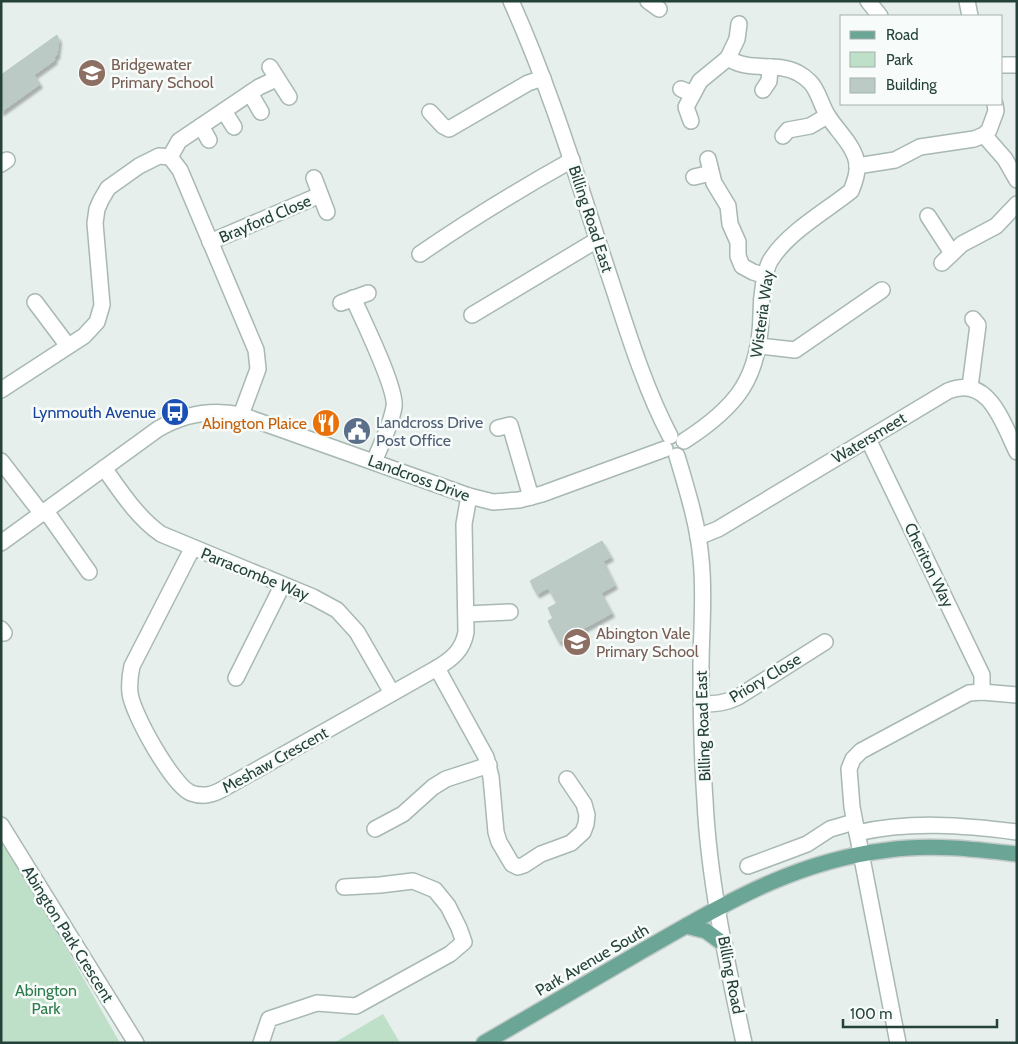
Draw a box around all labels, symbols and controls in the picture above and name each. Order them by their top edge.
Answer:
legend [840,15,1003,105]
text: Road [886,26,919,44]
text: Park [886,51,913,69]
place label: Bridgewater Primary School [111,55,214,92]
school or university icon: Bridgewater Primary School [77,58,107,88]
text: Building [886,76,937,94]
street label: Billing Road East [565,163,617,275]
street label: Brayford Close [216,191,314,247]
street label: Wisteria Way [746,269,778,359]
bus stop icon: Lynmouth Avenue [160,397,190,427]
place label: Lynmouth Avenue [33,403,156,422]
restaurant icon: Abington Plaice [311,408,341,438]
street label: Watersmeet [829,408,910,468]
place label: Landcross Drive Post Office [376,413,483,450]
place label: Abington Plaice [202,414,307,433]
public building icon: Landcross Drive Post Office [342,416,372,446]
street label: Landcross Drive [365,451,473,505]
street label: Cheriton Way [900,520,958,610]
street label: Parracombe Way [198,544,312,604]
place label: Abington Vale Primary School [596,624,699,661]
school or university icon: Abington Vale Primary School [562,627,592,657]
street label: Priory Close [726,649,804,707]
street label: Billing Road East [692,670,714,782]
street label: Meshaw Crescent [219,723,332,797]
street label: Abington Park Crescent [18,862,118,1006]
street label: Park Avenue South [532,920,652,1000]
street label: Billing Road [714,934,748,1016]
park label: Abington Park [15,980,77,1018]
scale bar [843,996,997,1028]
text: 100 m [850,1005,892,1023]

